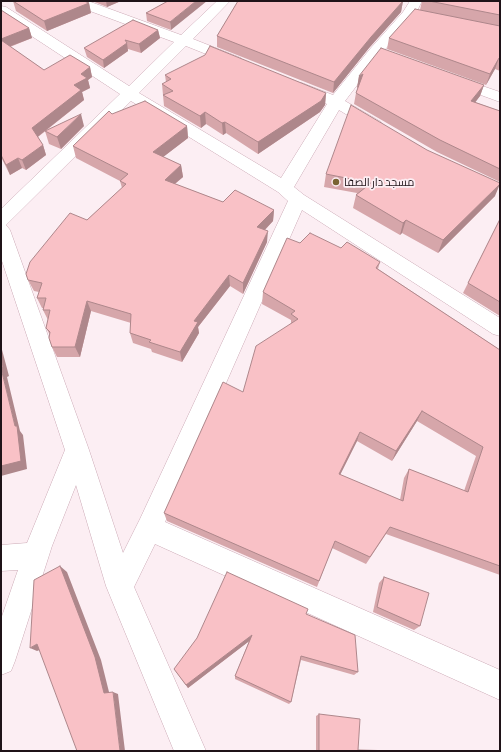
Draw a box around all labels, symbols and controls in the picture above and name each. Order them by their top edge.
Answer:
place label: مسجد دار الصفا [344,175,414,189]
marker: مسجد دار الصفا [331,177,341,187]

